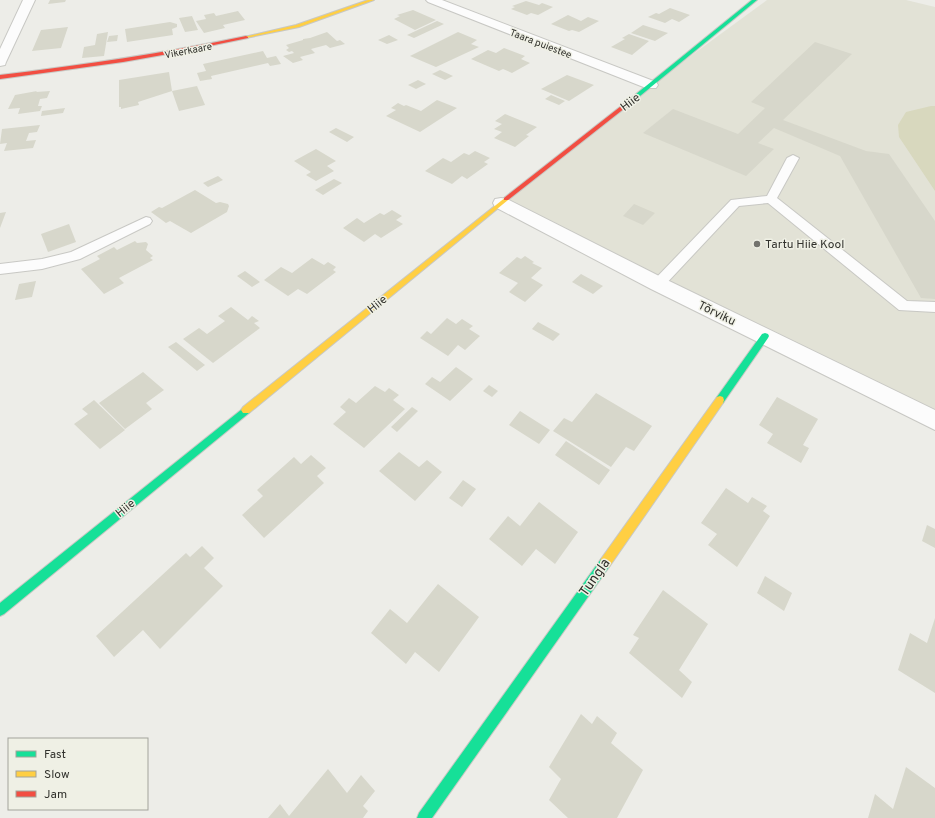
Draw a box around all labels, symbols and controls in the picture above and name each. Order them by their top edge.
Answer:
street label: Taara puiestee [508,27,573,62]
street label: Vikerkaare [163,40,213,62]
street label: Hiie [617,90,644,116]
place label: Tartu Hiie Kool [765,237,844,253]
marker: Tartu Hiie Kool [752,239,762,249]
street label: Hiie [364,292,391,318]
street label: Tõrviku [695,298,738,330]
street label: Hiie [112,496,139,522]
street label: Tungla [576,556,614,600]
legend [8,738,148,810]
text: Fast [44,747,66,763]
text: Slow [44,767,70,783]
text: Jam [44,787,67,803]

